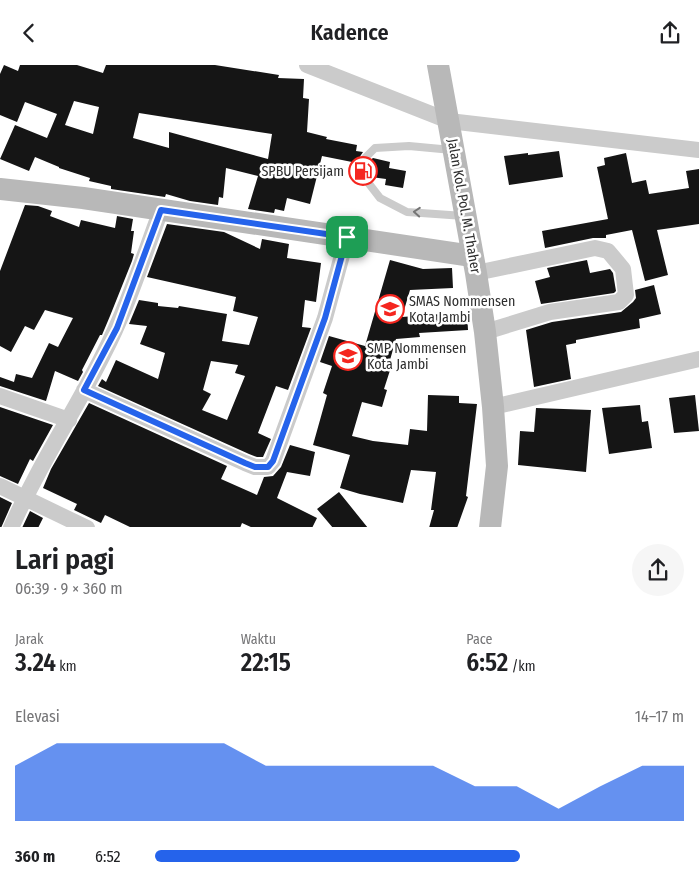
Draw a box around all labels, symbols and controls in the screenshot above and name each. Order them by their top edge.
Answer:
icon: back [15,19,43,47]
text: Kadence [310,19,389,46]
icon: share [656,19,684,47]
street label: Jalan Kol. Pol. M. Thaher [444,137,484,275]
fuel station icon: SPBU Persijam [348,156,378,186]
place label: SPBU Persijam [261,163,344,180]
one-way arrow [413,207,421,218]
pin [326,216,368,258]
icon: arrive [333,223,361,251]
place label: SMAS Nommensen Kota Jambi [409,293,515,326]
school or university icon: SMAS Nommensen Kota Jambi [375,294,405,324]
place label: SMP Nommensen Kota Jambi [367,340,466,373]
school or university icon: SMP Nommensen Kota Jambi [333,341,363,371]
text: Lari pagi [15,543,115,576]
button: share [632,544,684,596]
text: 06:39 · 9 × 360 m [15,579,123,598]
text: Jarak [15,631,44,648]
text: Waktu [241,631,276,648]
text: Pace [466,631,492,648]
text: 3.24 [15,648,56,678]
text: 22:15 [241,648,291,678]
text: 6:52 [466,648,508,678]
text: km [56,658,77,675]
text: /km [508,658,535,675]
text: Elevasi [15,707,60,726]
text: 14–17 m [635,707,684,726]
text: 360 m [15,847,55,866]
text: 6:52 [95,847,121,866]

